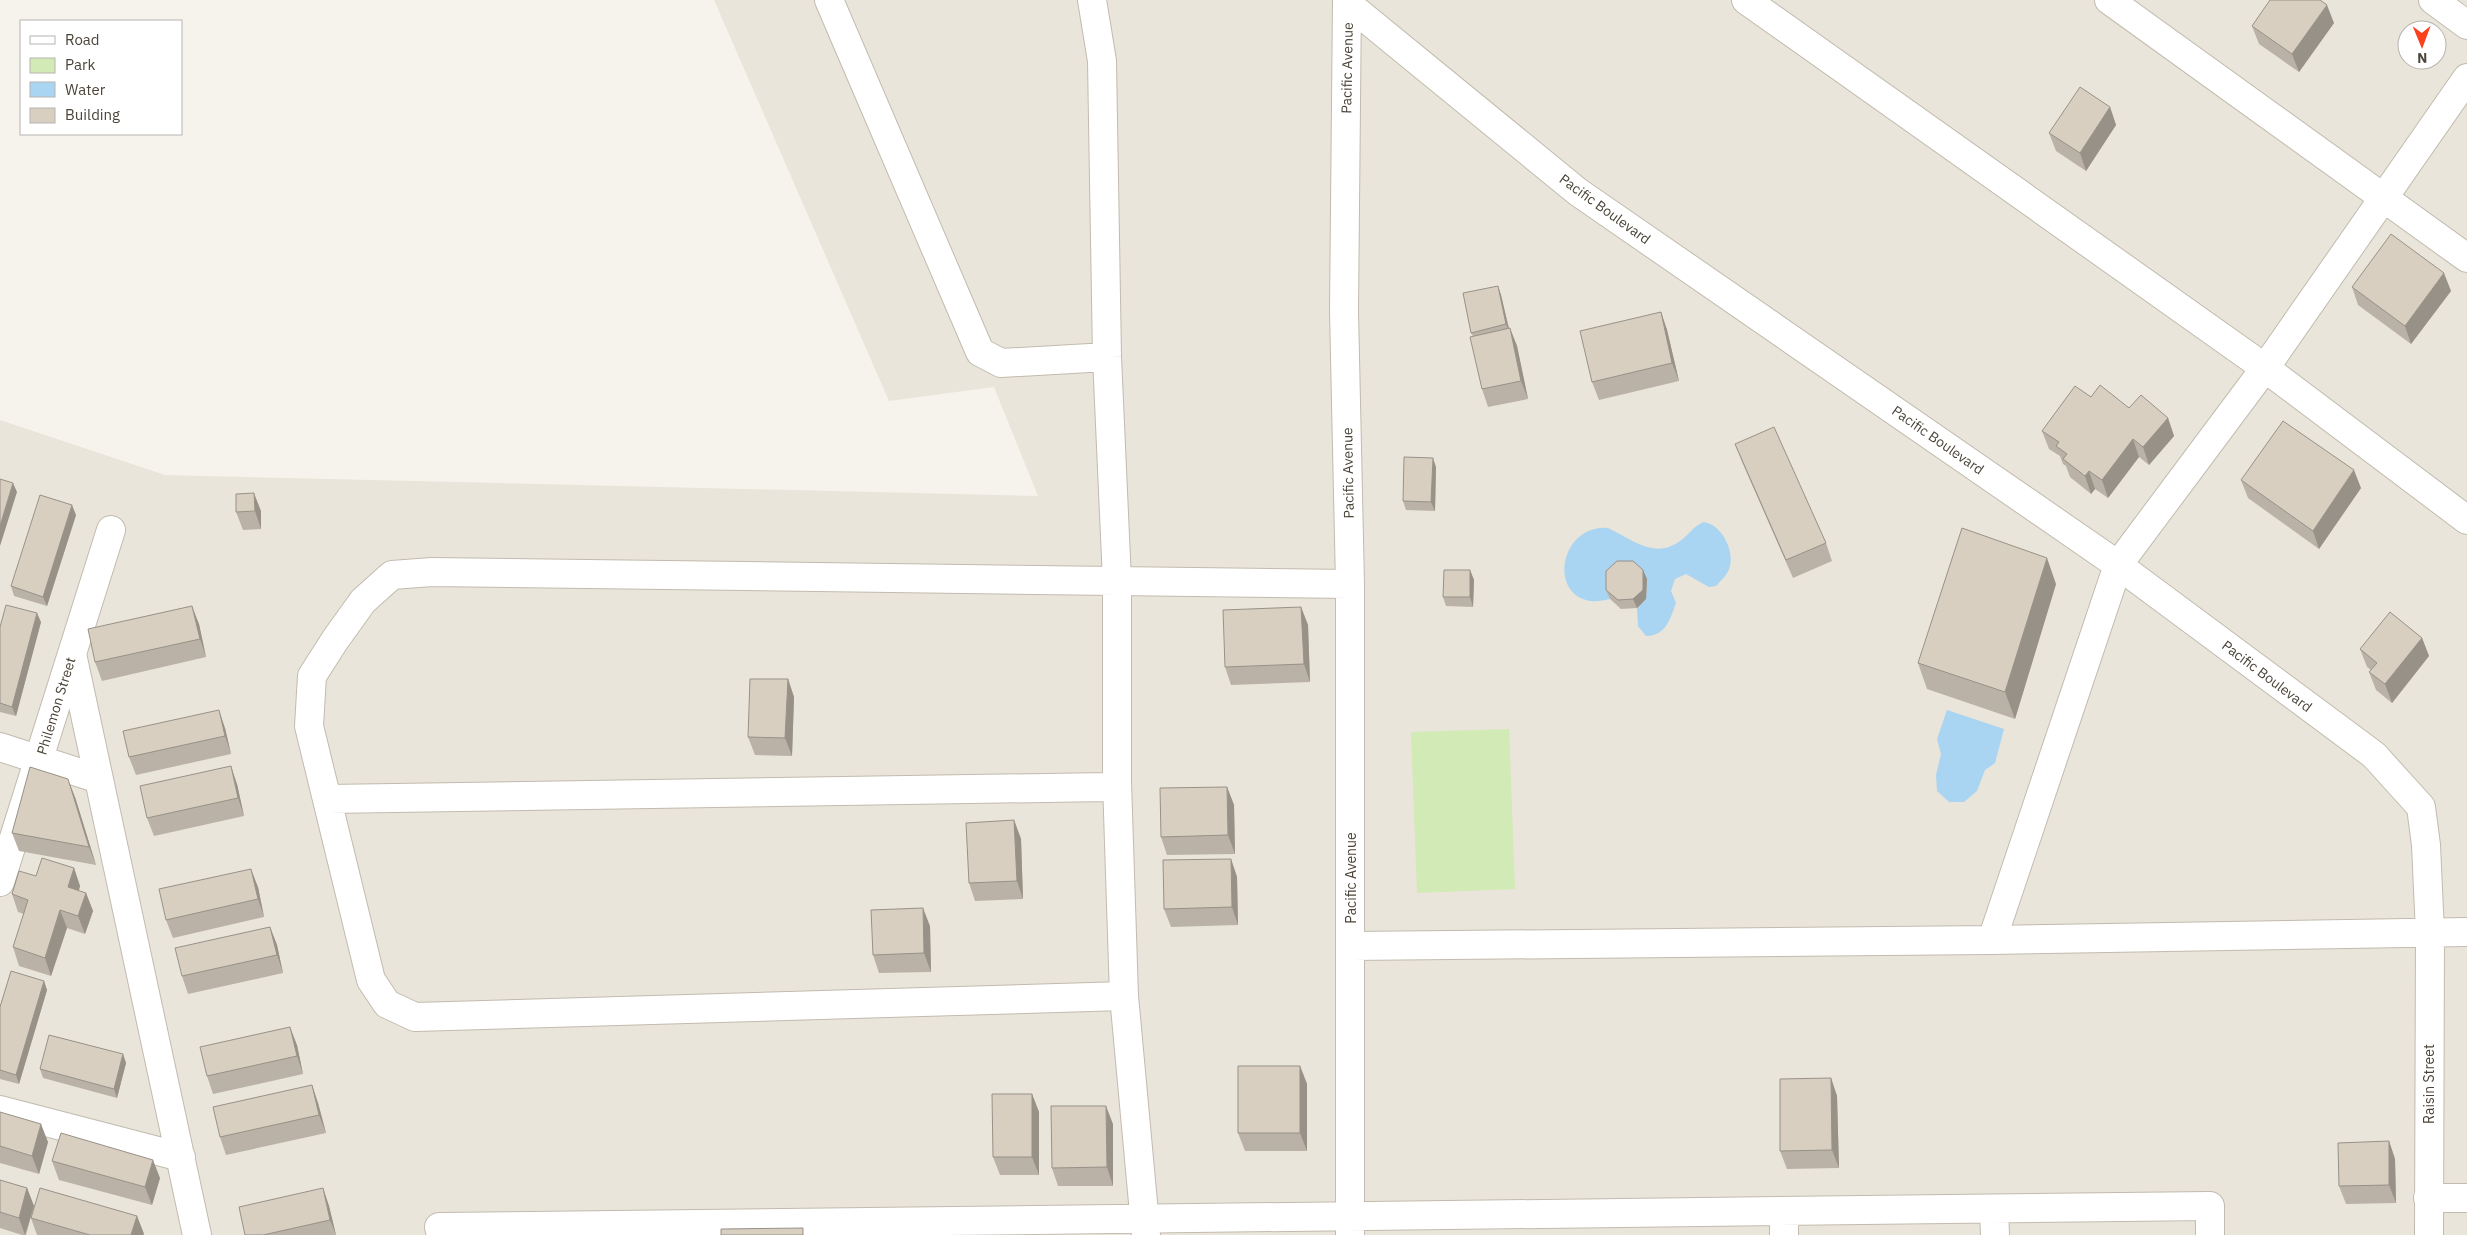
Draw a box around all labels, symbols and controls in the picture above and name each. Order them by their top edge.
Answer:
legend [20,20,182,135]
north arrow [2397,20,2447,70]
street label: Pacific Avenue [1337,22,1357,114]
text: Road [65,30,100,49]
text: N [2417,49,2427,67]
text: Park [65,55,95,74]
text: Water [65,80,106,99]
text: Building [65,105,120,124]
street label: Pacific Boulevard [1556,170,1654,248]
street label: Pacific Boulevard [1888,402,1988,478]
street label: Pacific Avenue [1338,427,1358,519]
street label: Pacific Boulevard [2218,636,2316,716]
street label: Philemon Street [33,655,79,757]
street label: Pacific Avenue [1342,832,1360,924]
street label: Raisin Street [2420,1044,2438,1124]

